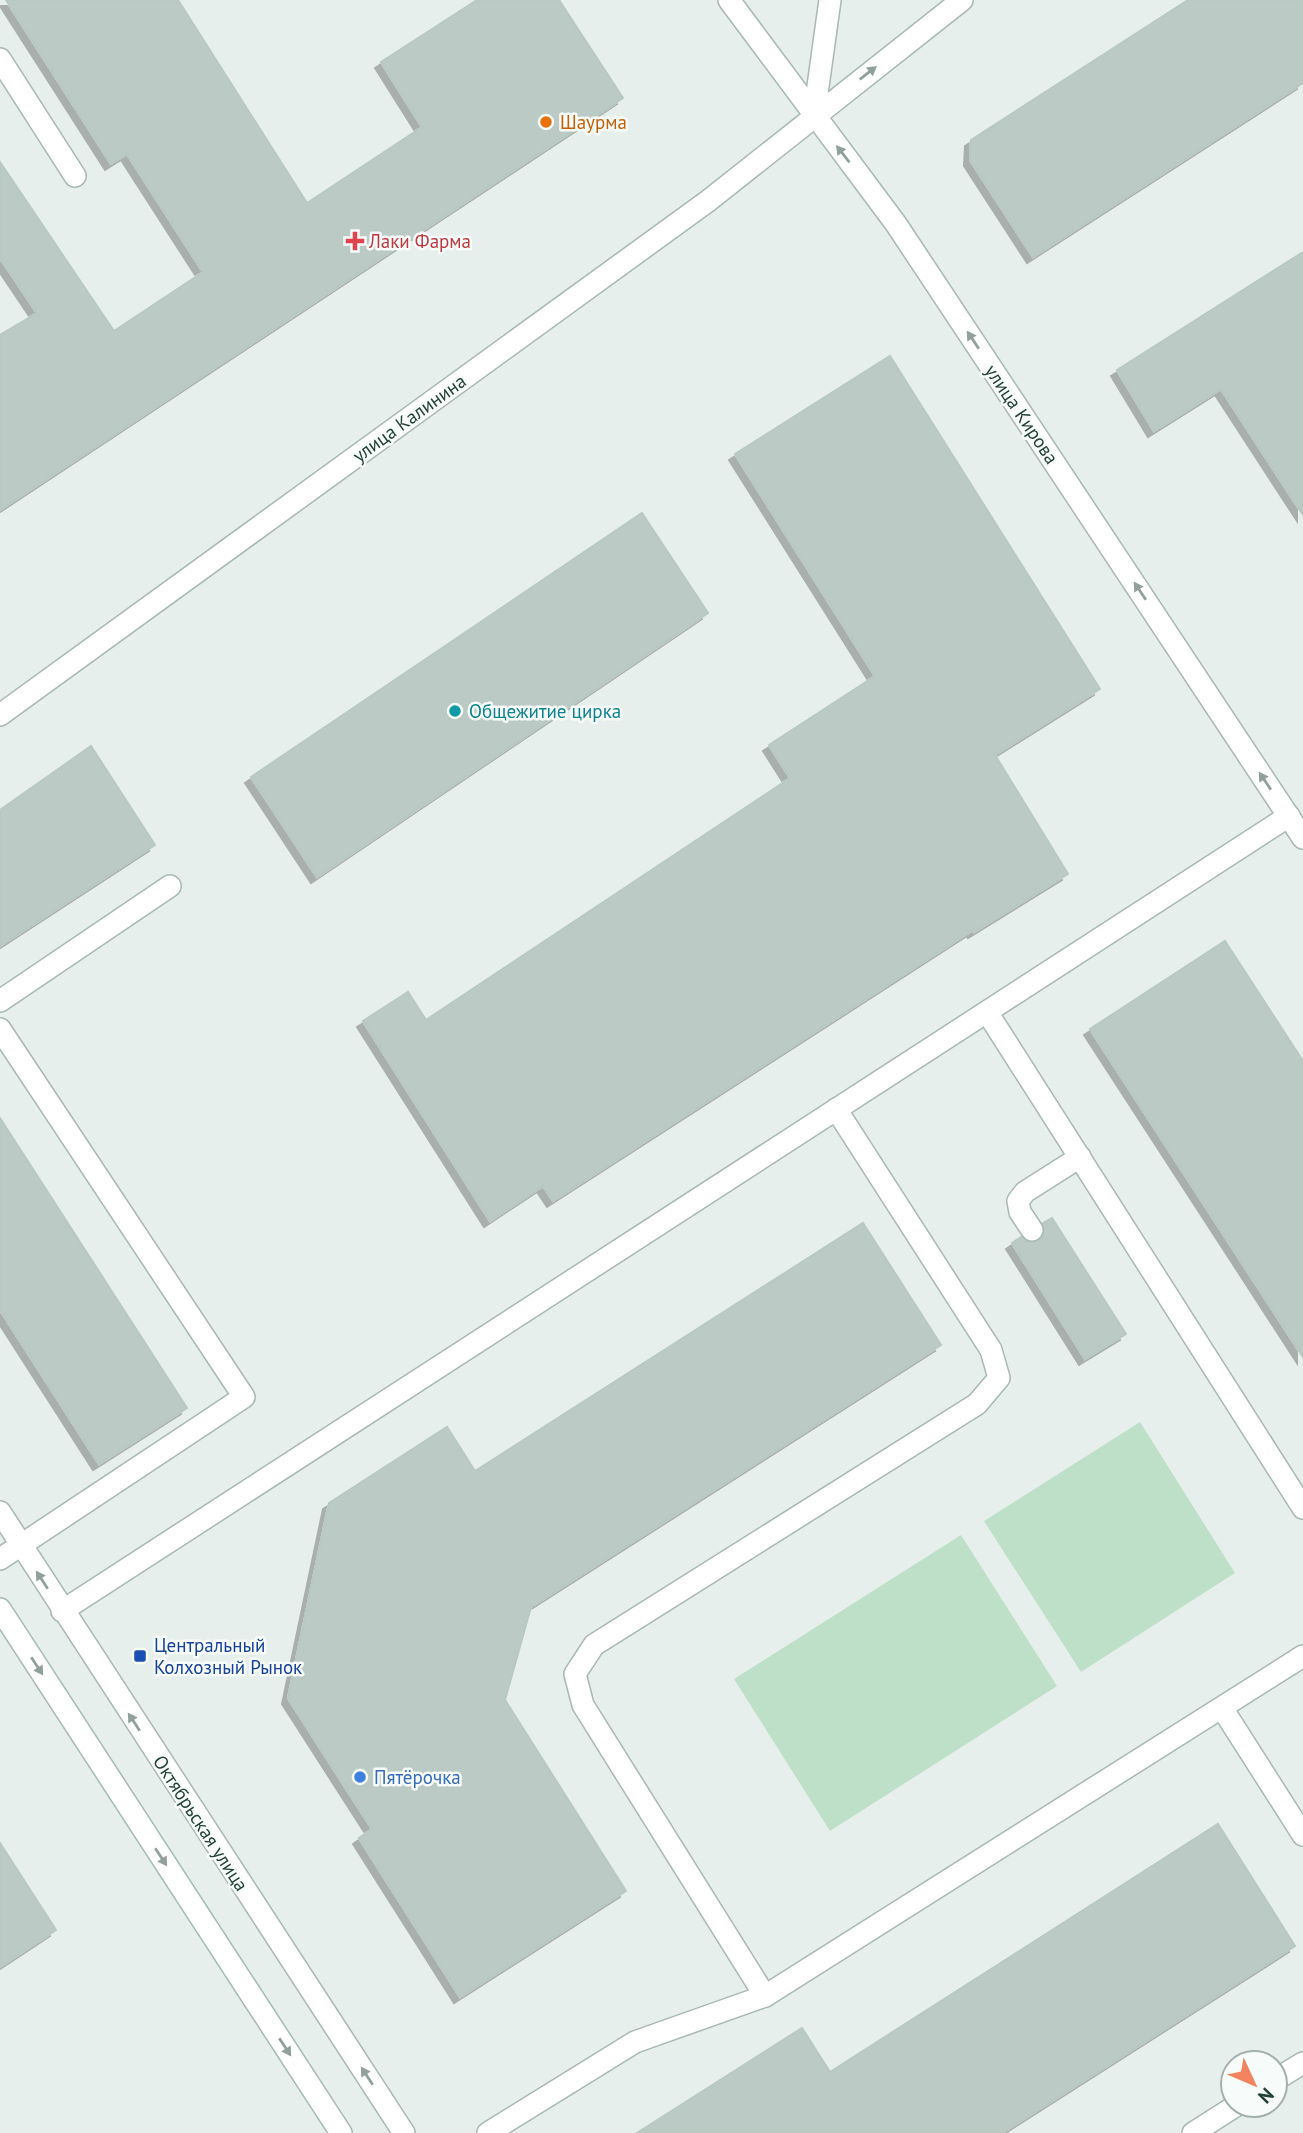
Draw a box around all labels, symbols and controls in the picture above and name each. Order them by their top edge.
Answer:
one-way arrow [858,66,876,81]
place label: Шаурма [560,110,627,134]
marker: Шаурма [538,114,554,130]
one-way arrow [836,145,851,163]
place label: Лаки Фарма [368,229,471,253]
marker: Лаки Фарма [347,233,363,249]
one-way arrow [967,330,980,350]
street label: улица Кирова [980,360,1064,468]
street label: улица Калинина [347,369,471,467]
one-way arrow [1133,581,1146,601]
place label: Общежитие цирка [469,699,621,723]
marker: Общежитие цирка [447,703,463,719]
one-way arrow [1259,771,1272,791]
one-way arrow [36,1570,49,1590]
place label: Центральный Колхозный Рынок [154,1633,302,1679]
marker: Центральный Колхозный Рынок [132,1648,148,1664]
one-way arrow [31,1656,44,1676]
one-way arrow [128,1712,141,1732]
street label: Октябрьская улица [148,1751,254,1895]
place label: Пятёрочка [374,1765,461,1789]
marker: Пятёрочка [352,1769,368,1785]
one-way arrow [155,1847,168,1866]
one-way arrow [278,2038,291,2057]
north arrow [1219,2049,1289,2119]
one-way arrow [360,2067,374,2085]
text: N [1253,2083,1279,2109]

